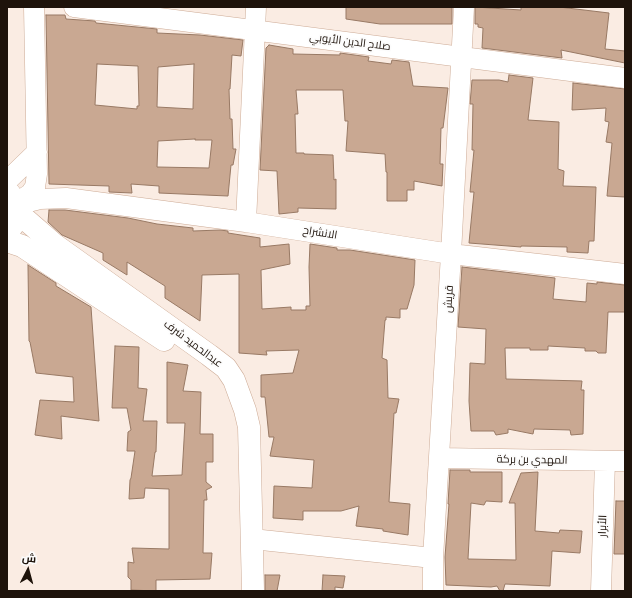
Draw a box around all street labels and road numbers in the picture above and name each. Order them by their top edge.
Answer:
street label: صلاح الدين الأيوبي [309,30,391,54]
street label: الانشراح [302,224,338,242]
street label: قريش [442,285,456,313]
street label: عبدالحميد شرف [161,317,225,371]
street label: المهدي بن بركة [496,453,568,467]
street label: الأبرار [596,515,610,537]

